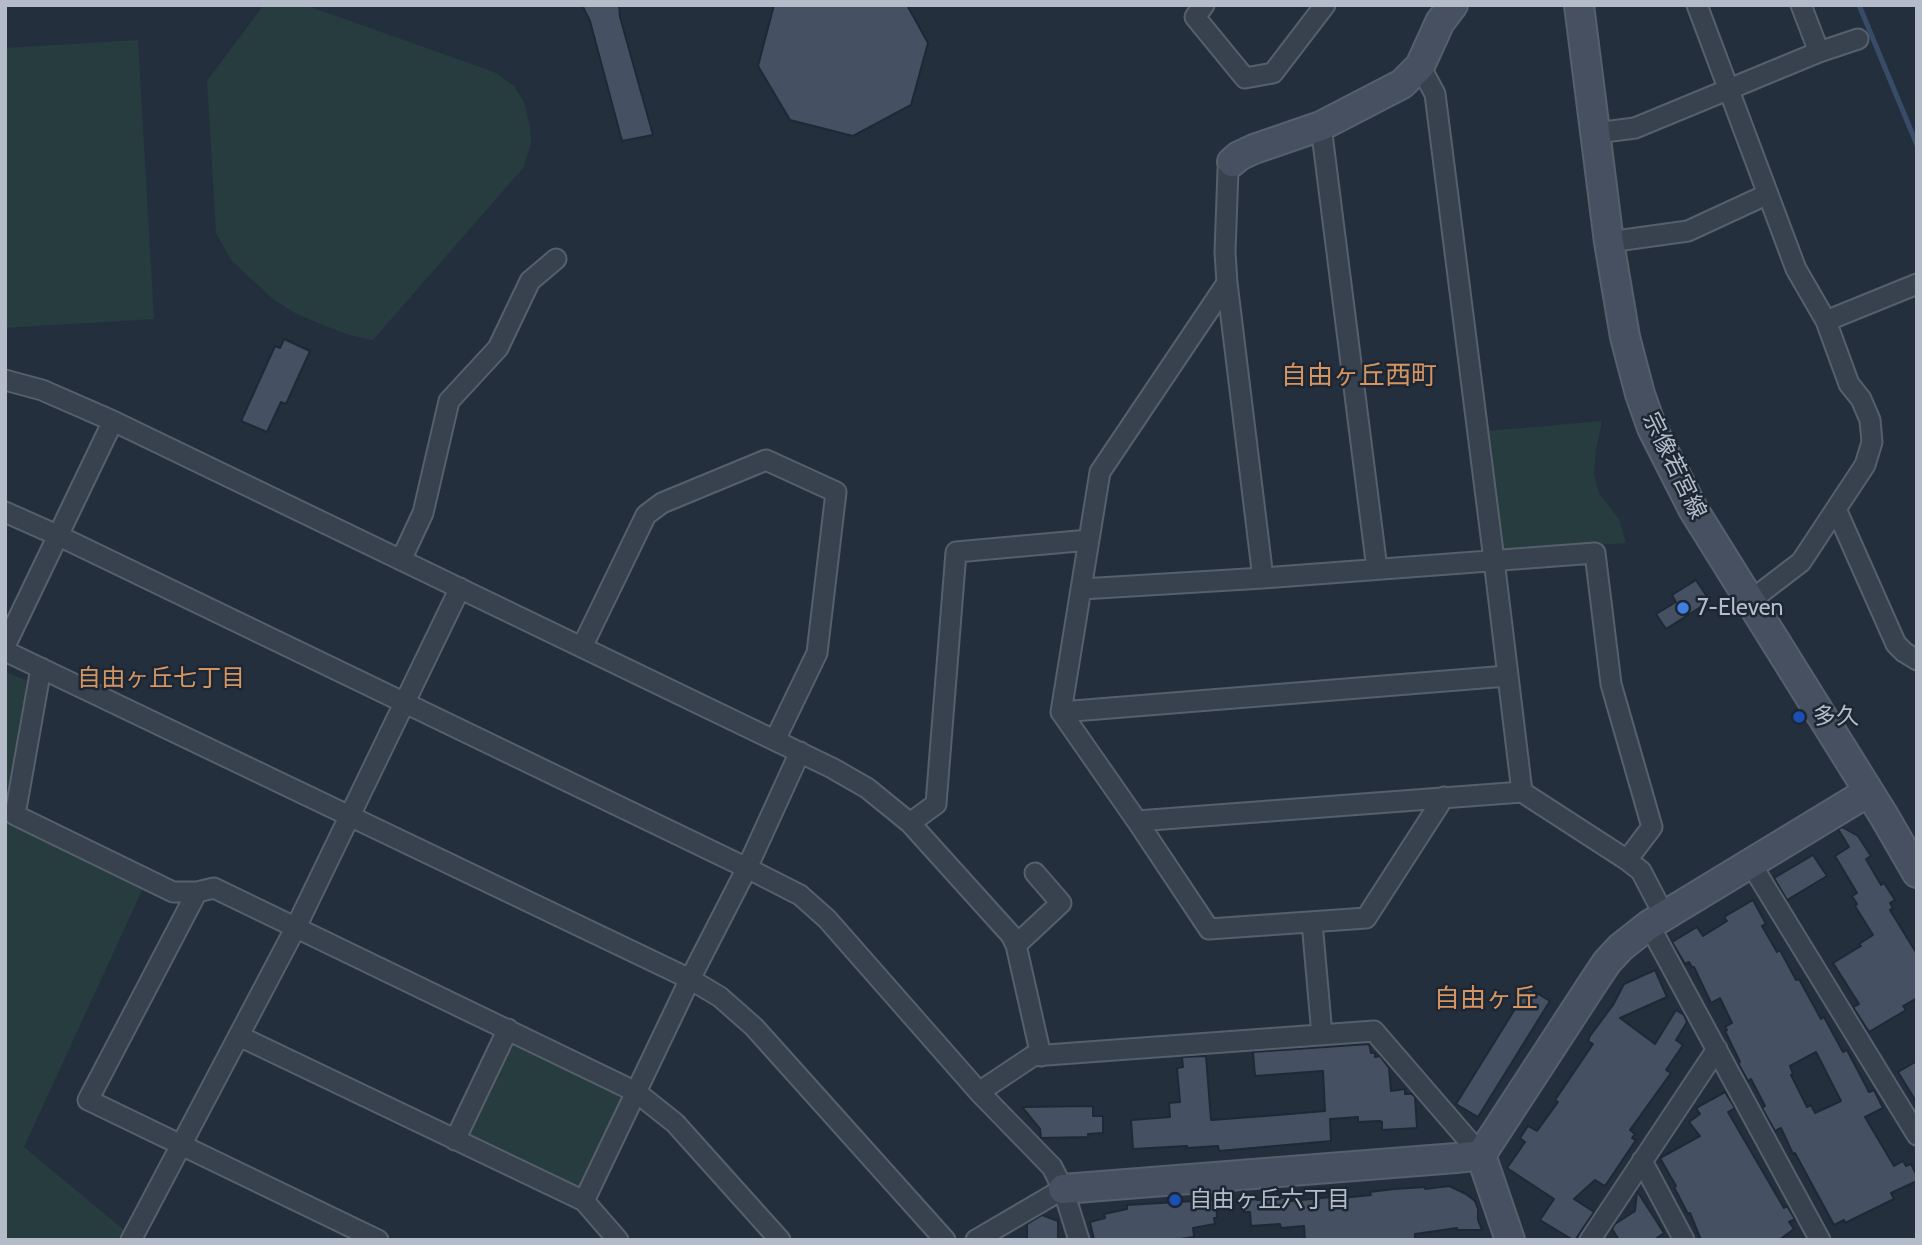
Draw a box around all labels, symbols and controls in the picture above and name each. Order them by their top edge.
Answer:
district label: 自由ヶ丘西町 [1281,360,1437,392]
street label: 宗像若宮線 [1636,408,1712,524]
place label: 7-Eleven [1697,594,1783,622]
marker: 7-Eleven [1675,600,1691,616]
district label: 自由ヶ丘七丁目 [77,665,245,693]
place label: 多久 [1813,703,1859,731]
marker: 多久 [1791,709,1807,725]
district label: 自由ヶ丘 [1434,983,1538,1015]
place label: 自由ヶ丘六丁目 [1189,1186,1350,1214]
marker: 自由ヶ丘六丁目 [1167,1192,1183,1208]

